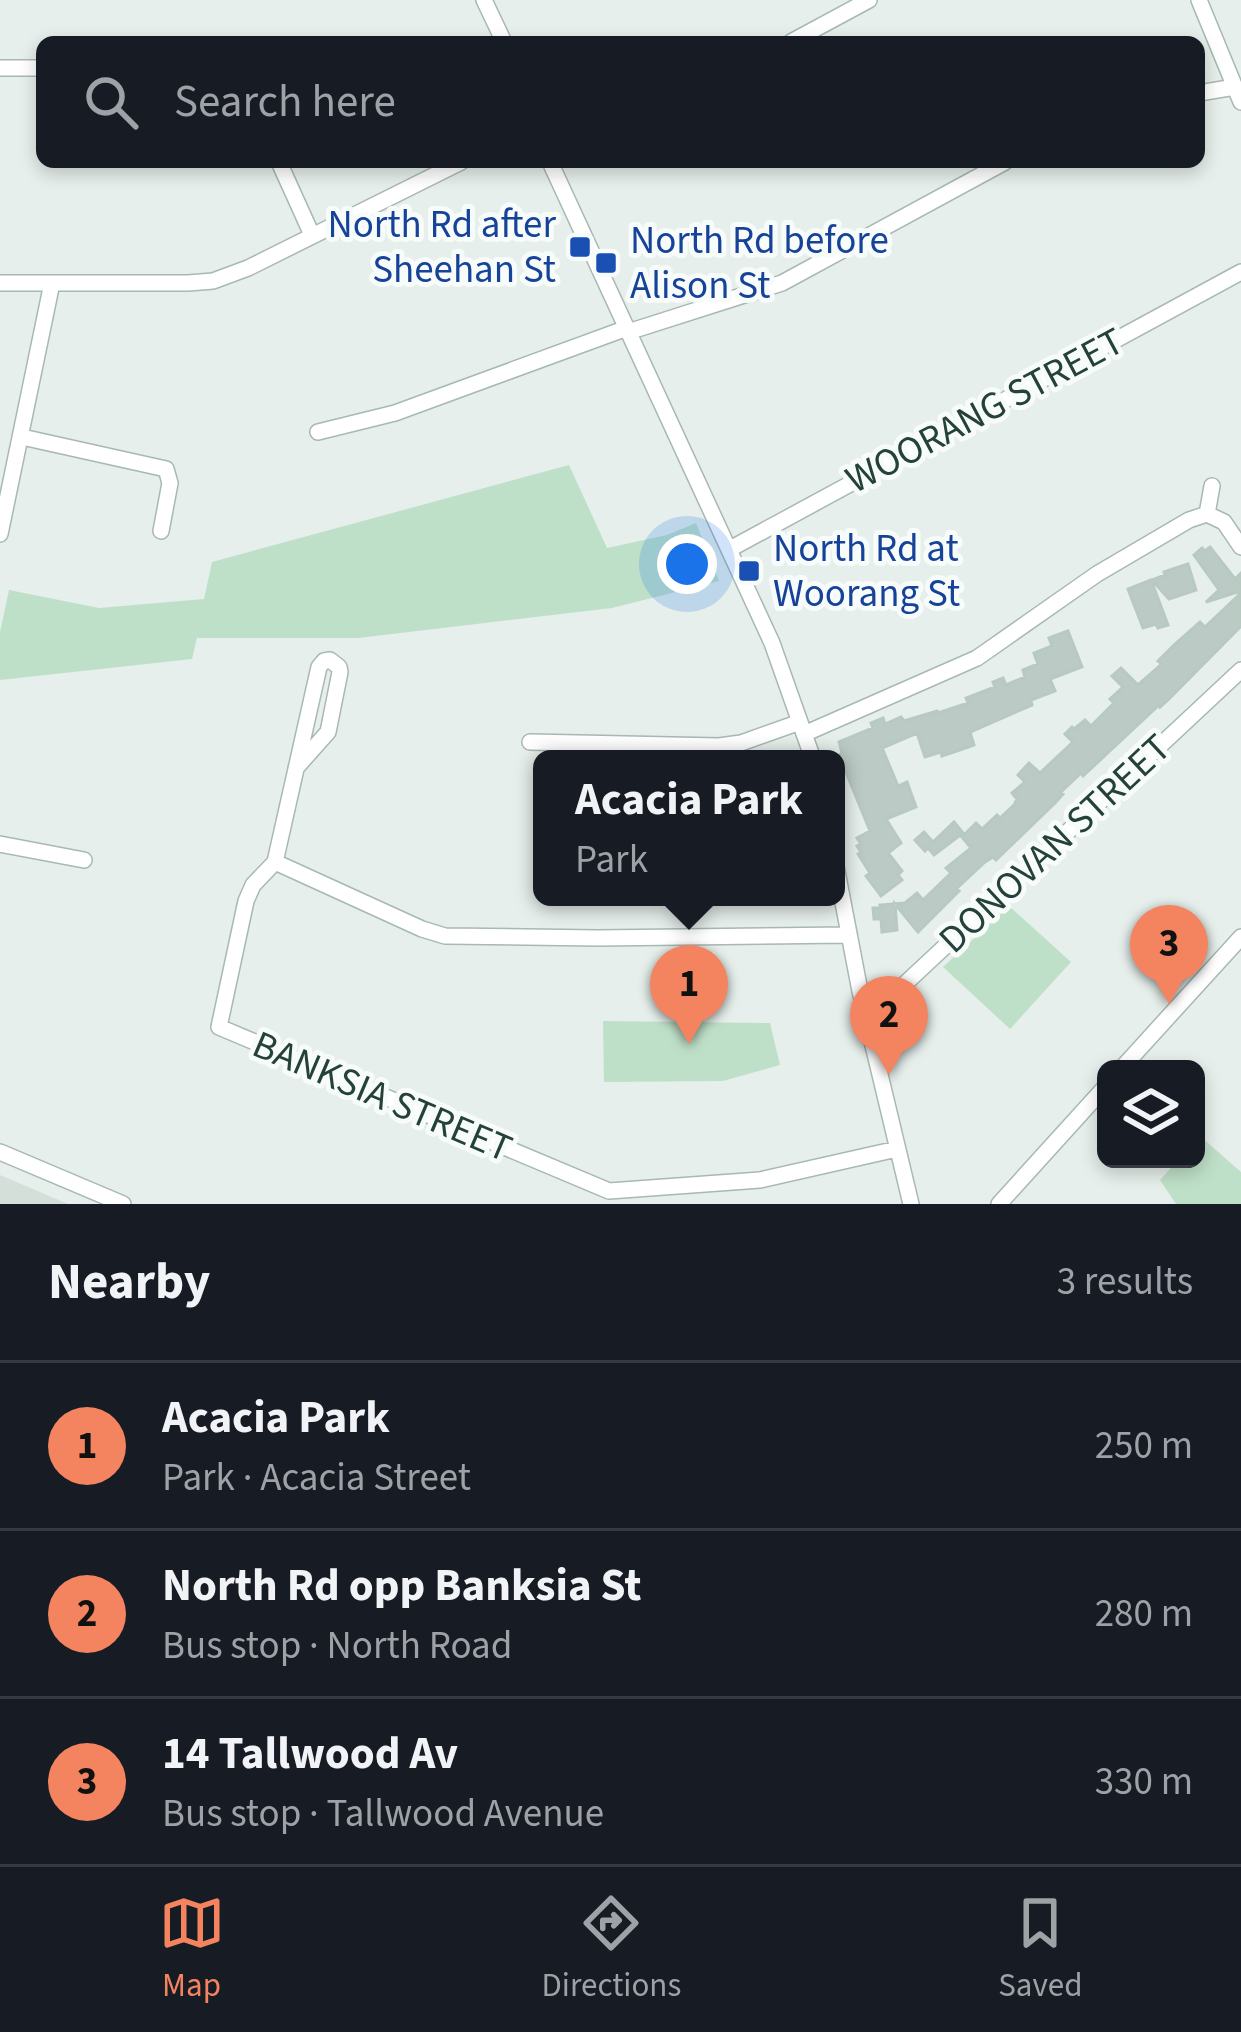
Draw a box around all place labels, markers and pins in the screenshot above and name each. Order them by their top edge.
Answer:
place label: North Rd after Sheehan St [327,197,556,298]
place label: North Rd before Alison St [630,213,889,314]
marker: North Rd after Sheehan St [567,234,593,260]
marker: North Rd before Alison St [593,250,619,276]
place label: North Rd at Woorang St [773,521,960,622]
marker: North Rd at Woorang St [736,558,762,584]
pin: 3 [1130,905,1208,1004]
pin: 1 [650,945,728,1044]
pin: 2 [850,976,928,1075]

